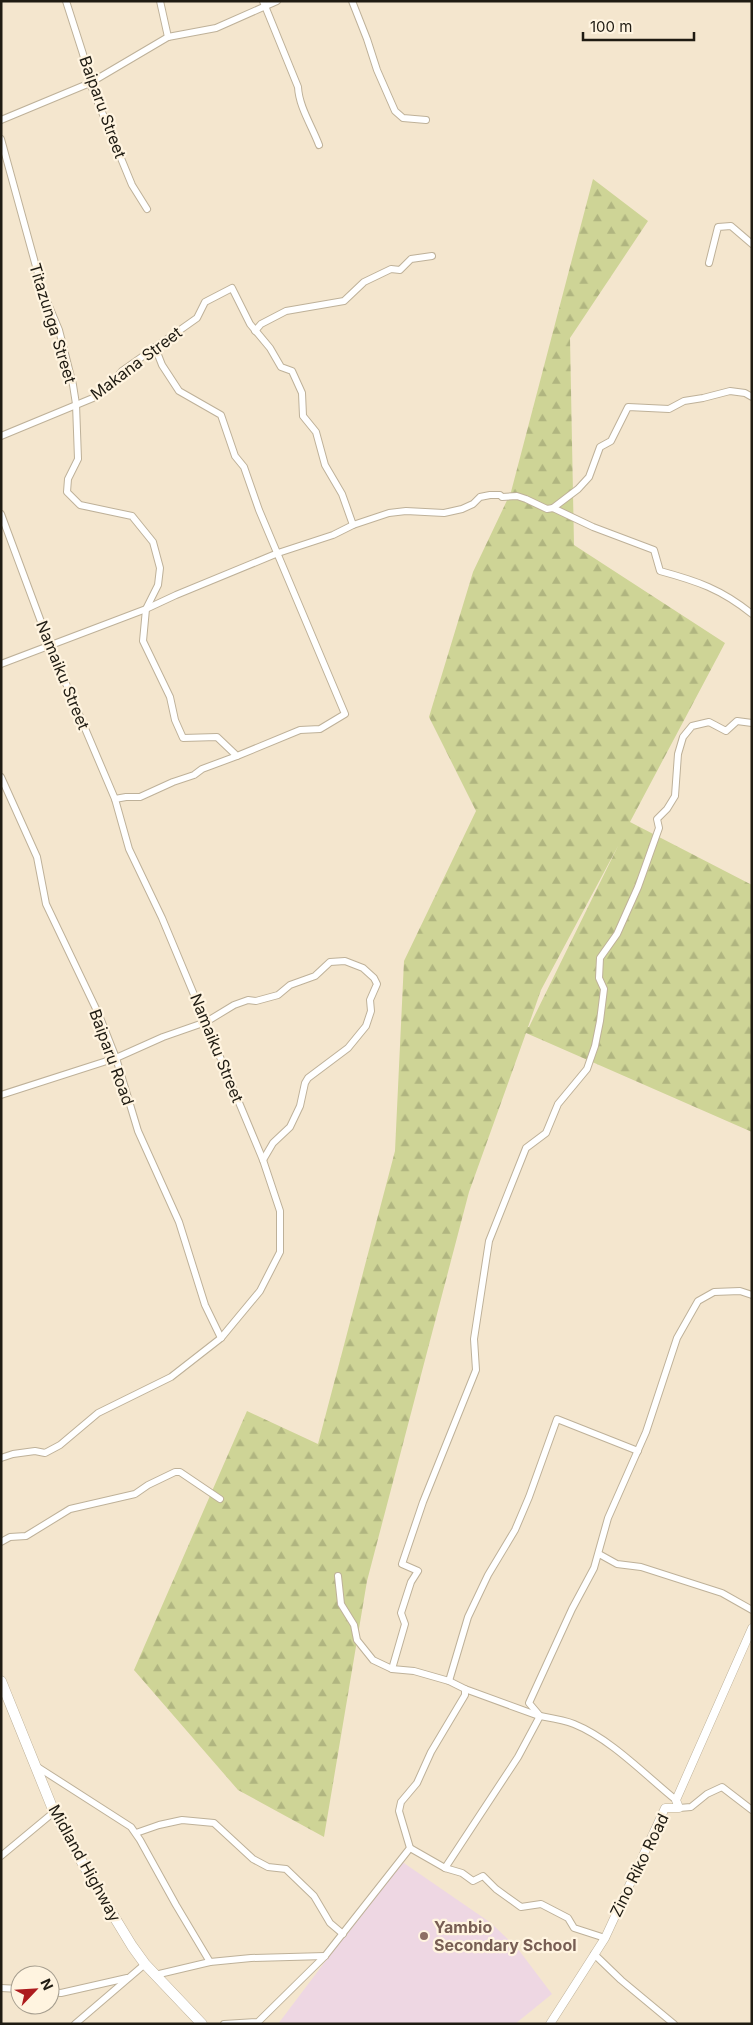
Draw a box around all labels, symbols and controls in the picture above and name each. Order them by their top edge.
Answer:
scale bar [583,10,694,42]
text: 100 m [590,17,632,36]
street label: Baiparu Street [75,53,131,161]
street label: Titazunga Street [25,260,81,386]
street label: Makana Street [86,322,186,404]
street label: Namaiku Street [32,618,94,732]
street label: Namaiku Street [186,991,248,1105]
street label: Baiparu Road [85,1006,139,1108]
street label: Midland Highway [45,1801,125,1925]
street label: Zino Riko Road [605,1810,673,1920]
place label: Yambio Secondary School [434,1917,577,1955]
marker: Yambio Secondary School [418,1930,430,1942]
north arrow [10,1965,60,2015]
text: N [37,1976,57,1993]

